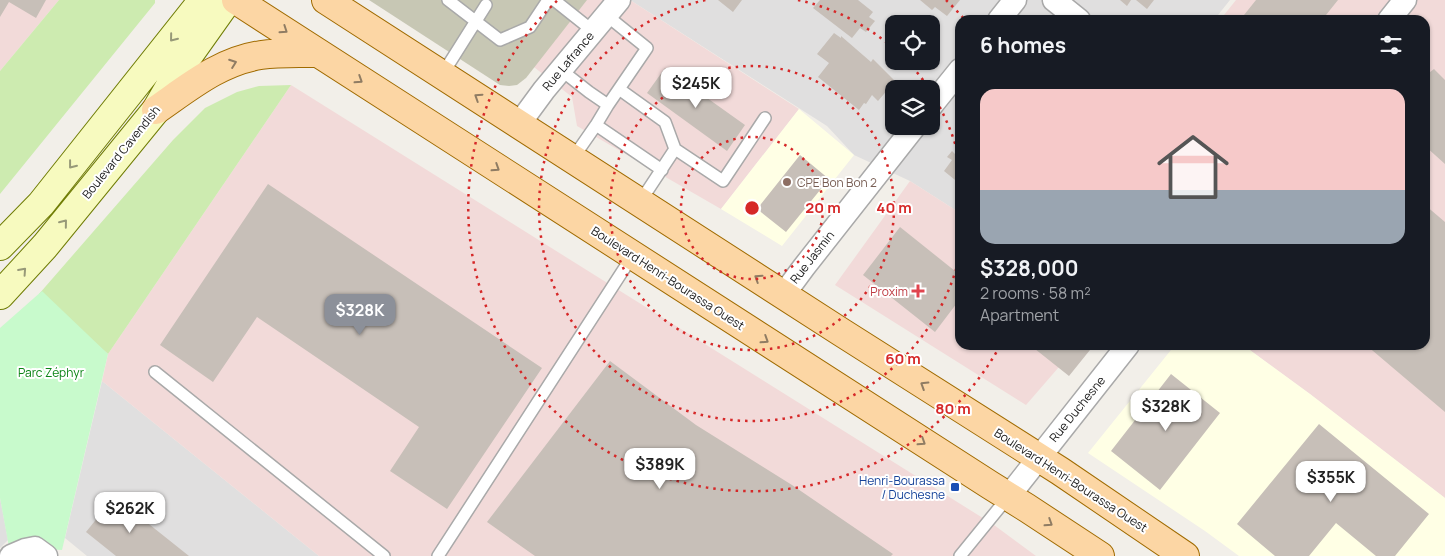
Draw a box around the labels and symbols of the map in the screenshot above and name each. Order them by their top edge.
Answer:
one-way arrow [278,24,288,33]
street label: Rue Lafrance [538,28,598,94]
one-way arrow [170,32,179,42]
one-way arrow [229,59,237,69]
pin: $245K [661,66,731,109]
one-way arrow [353,74,363,83]
one-way arrow [474,94,483,104]
street label: Boulevard Cavendish [78,102,164,202]
one-way arrow [69,159,77,168]
one-way arrow [490,162,499,171]
place label: CPE Bon Bon 2 [797,174,877,191]
marker: CPE Bon Bon 2 [781,176,793,188]
text: 20 m [805,197,841,218]
text: 40 m [876,197,912,218]
centre of rings [743,199,761,217]
one-way arrow [58,220,67,229]
street label: Boulevard Henri-Bourassa Ouest [588,222,748,334]
street label: Rue Jasmin [786,227,838,287]
one-way arrow [17,268,26,277]
one-way arrow [754,274,763,284]
place label: Proxim [870,283,908,300]
marker: Proxim [912,285,924,297]
pin: $328K [325,294,395,336]
one-way arrow [760,334,769,344]
text: 60 m [885,348,921,369]
park label: Parc Zéphyr [18,364,85,381]
street label: Rue Duchesne [1045,372,1109,446]
one-way arrow [920,381,929,391]
pin: $328K [1131,390,1201,432]
text: 80 m [935,398,971,419]
street label: Boulevard Henri-Bourassa Ouest [991,424,1151,536]
one-way arrow [917,436,926,445]
pin: $389K [625,448,695,490]
pin: $355K [1296,460,1366,503]
place label: Henri-Bourassa / Duchesne [859,472,945,503]
marker: Henri-Bourassa / Duchesne [949,481,961,493]
pin: $262K [95,492,165,534]
one-way arrow [1044,516,1053,526]

